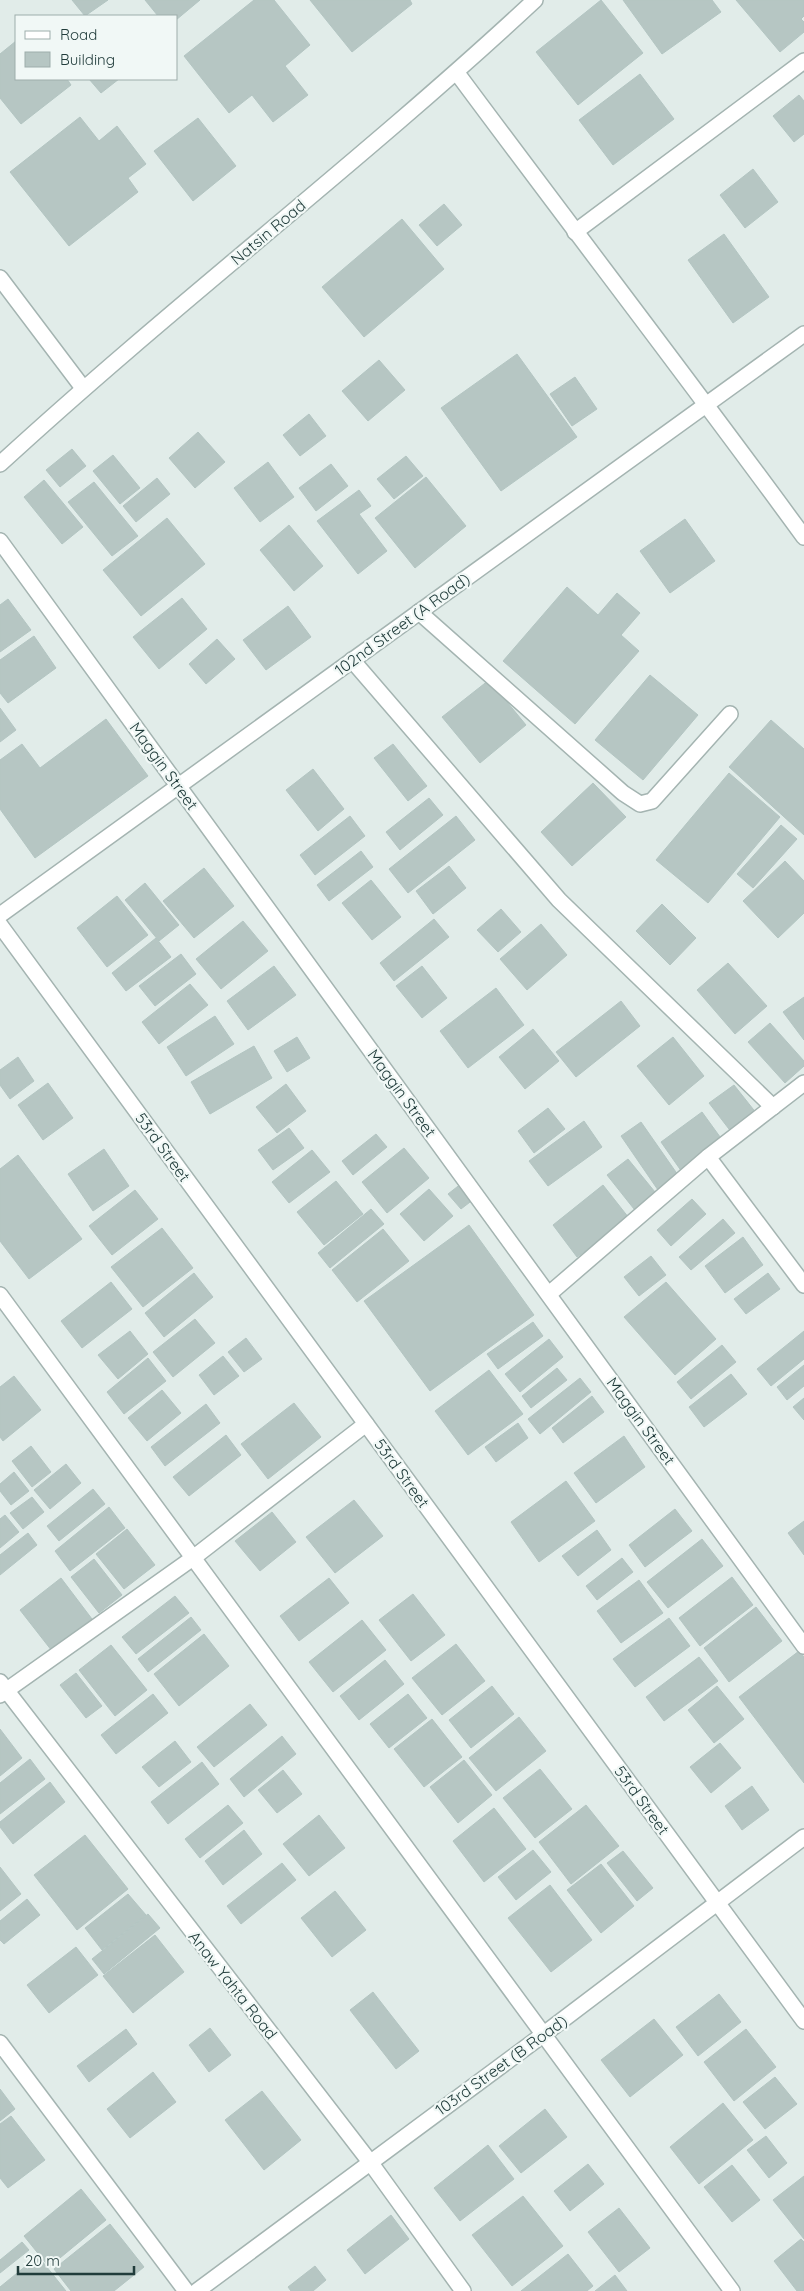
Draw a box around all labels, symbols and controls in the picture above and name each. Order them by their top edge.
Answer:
legend [15,15,178,80]
text: Road [60,25,97,44]
text: Building [60,50,115,69]
street label: Natsin Road [227,195,309,269]
street label: 102nd Street (A Road) [331,568,473,680]
street label: Maggin Street [125,718,203,814]
street label: Maggin Street [363,1045,441,1141]
street label: 53rd Street [131,1108,195,1186]
street label: Maggin Street [602,1373,680,1469]
street label: 53rd Street [370,1434,434,1512]
street label: 53rd Street [610,1761,674,1839]
street label: Anaw Yahta Road [184,1927,282,2043]
street label: 103rd Street (B Road) [431,2010,571,2120]
scale bar [18,2244,134,2276]
text: 20 m [25,2251,60,2270]

